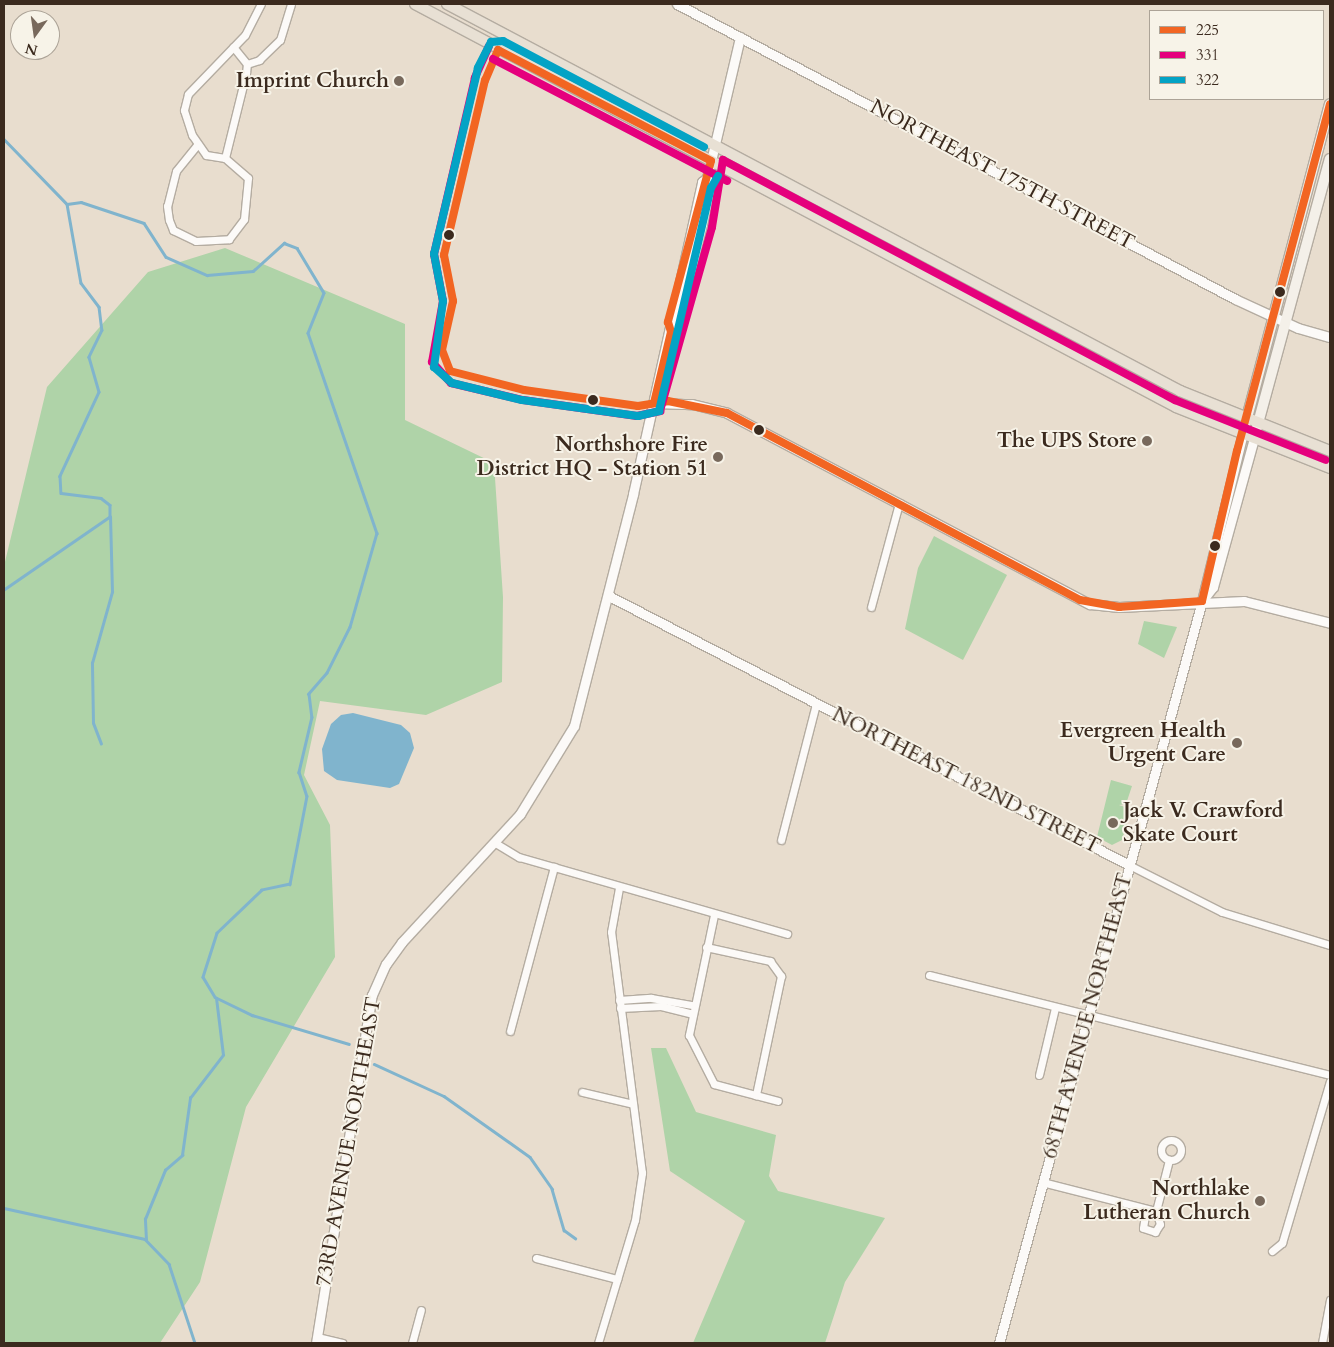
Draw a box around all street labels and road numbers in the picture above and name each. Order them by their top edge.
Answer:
street label: NORTHEAST 175TH STREET [866,94,1138,256]
street label: NORTHEAST 182ND STREET [828,702,1104,860]
street label: 68TH AVENUE NORTHEAST [1038,871,1138,1161]
street label: 73RD AVENUE NORTHEAST [311,995,387,1289]

